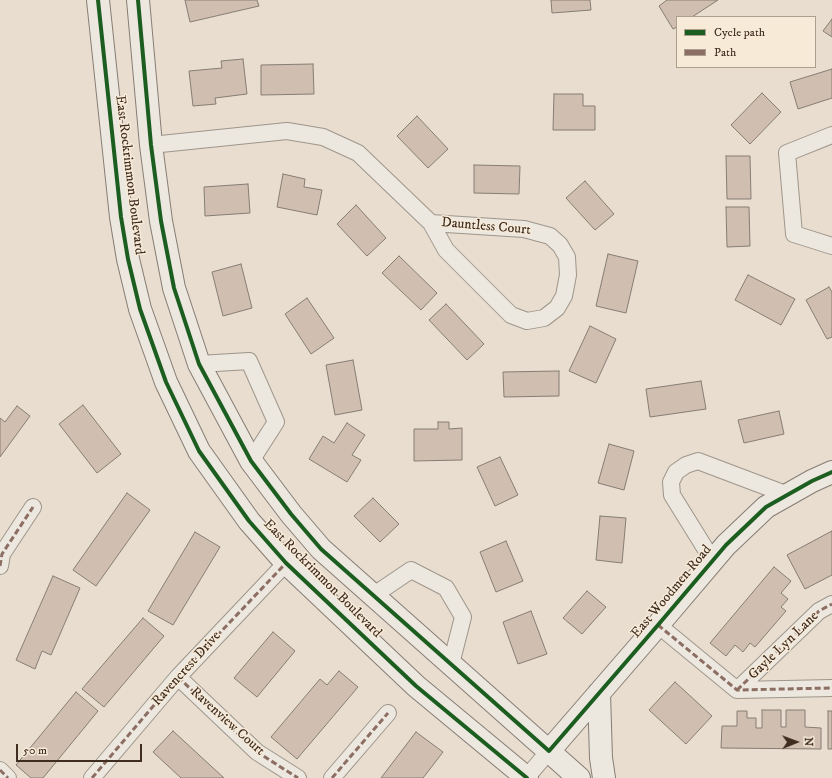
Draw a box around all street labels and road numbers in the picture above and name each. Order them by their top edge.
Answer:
street label: East Rockrimmon Boulevard [111,94,147,256]
street label: Dauntless Court [441,215,531,239]
street label: East Rockrimmon Boulevard [259,516,385,642]
street label: East Woodmen Road [628,542,716,642]
street label: Gayle Lyn Lane [745,608,823,684]
street label: Ravencrest Drive [149,628,225,710]
street label: Ravenview Court [186,684,268,760]

